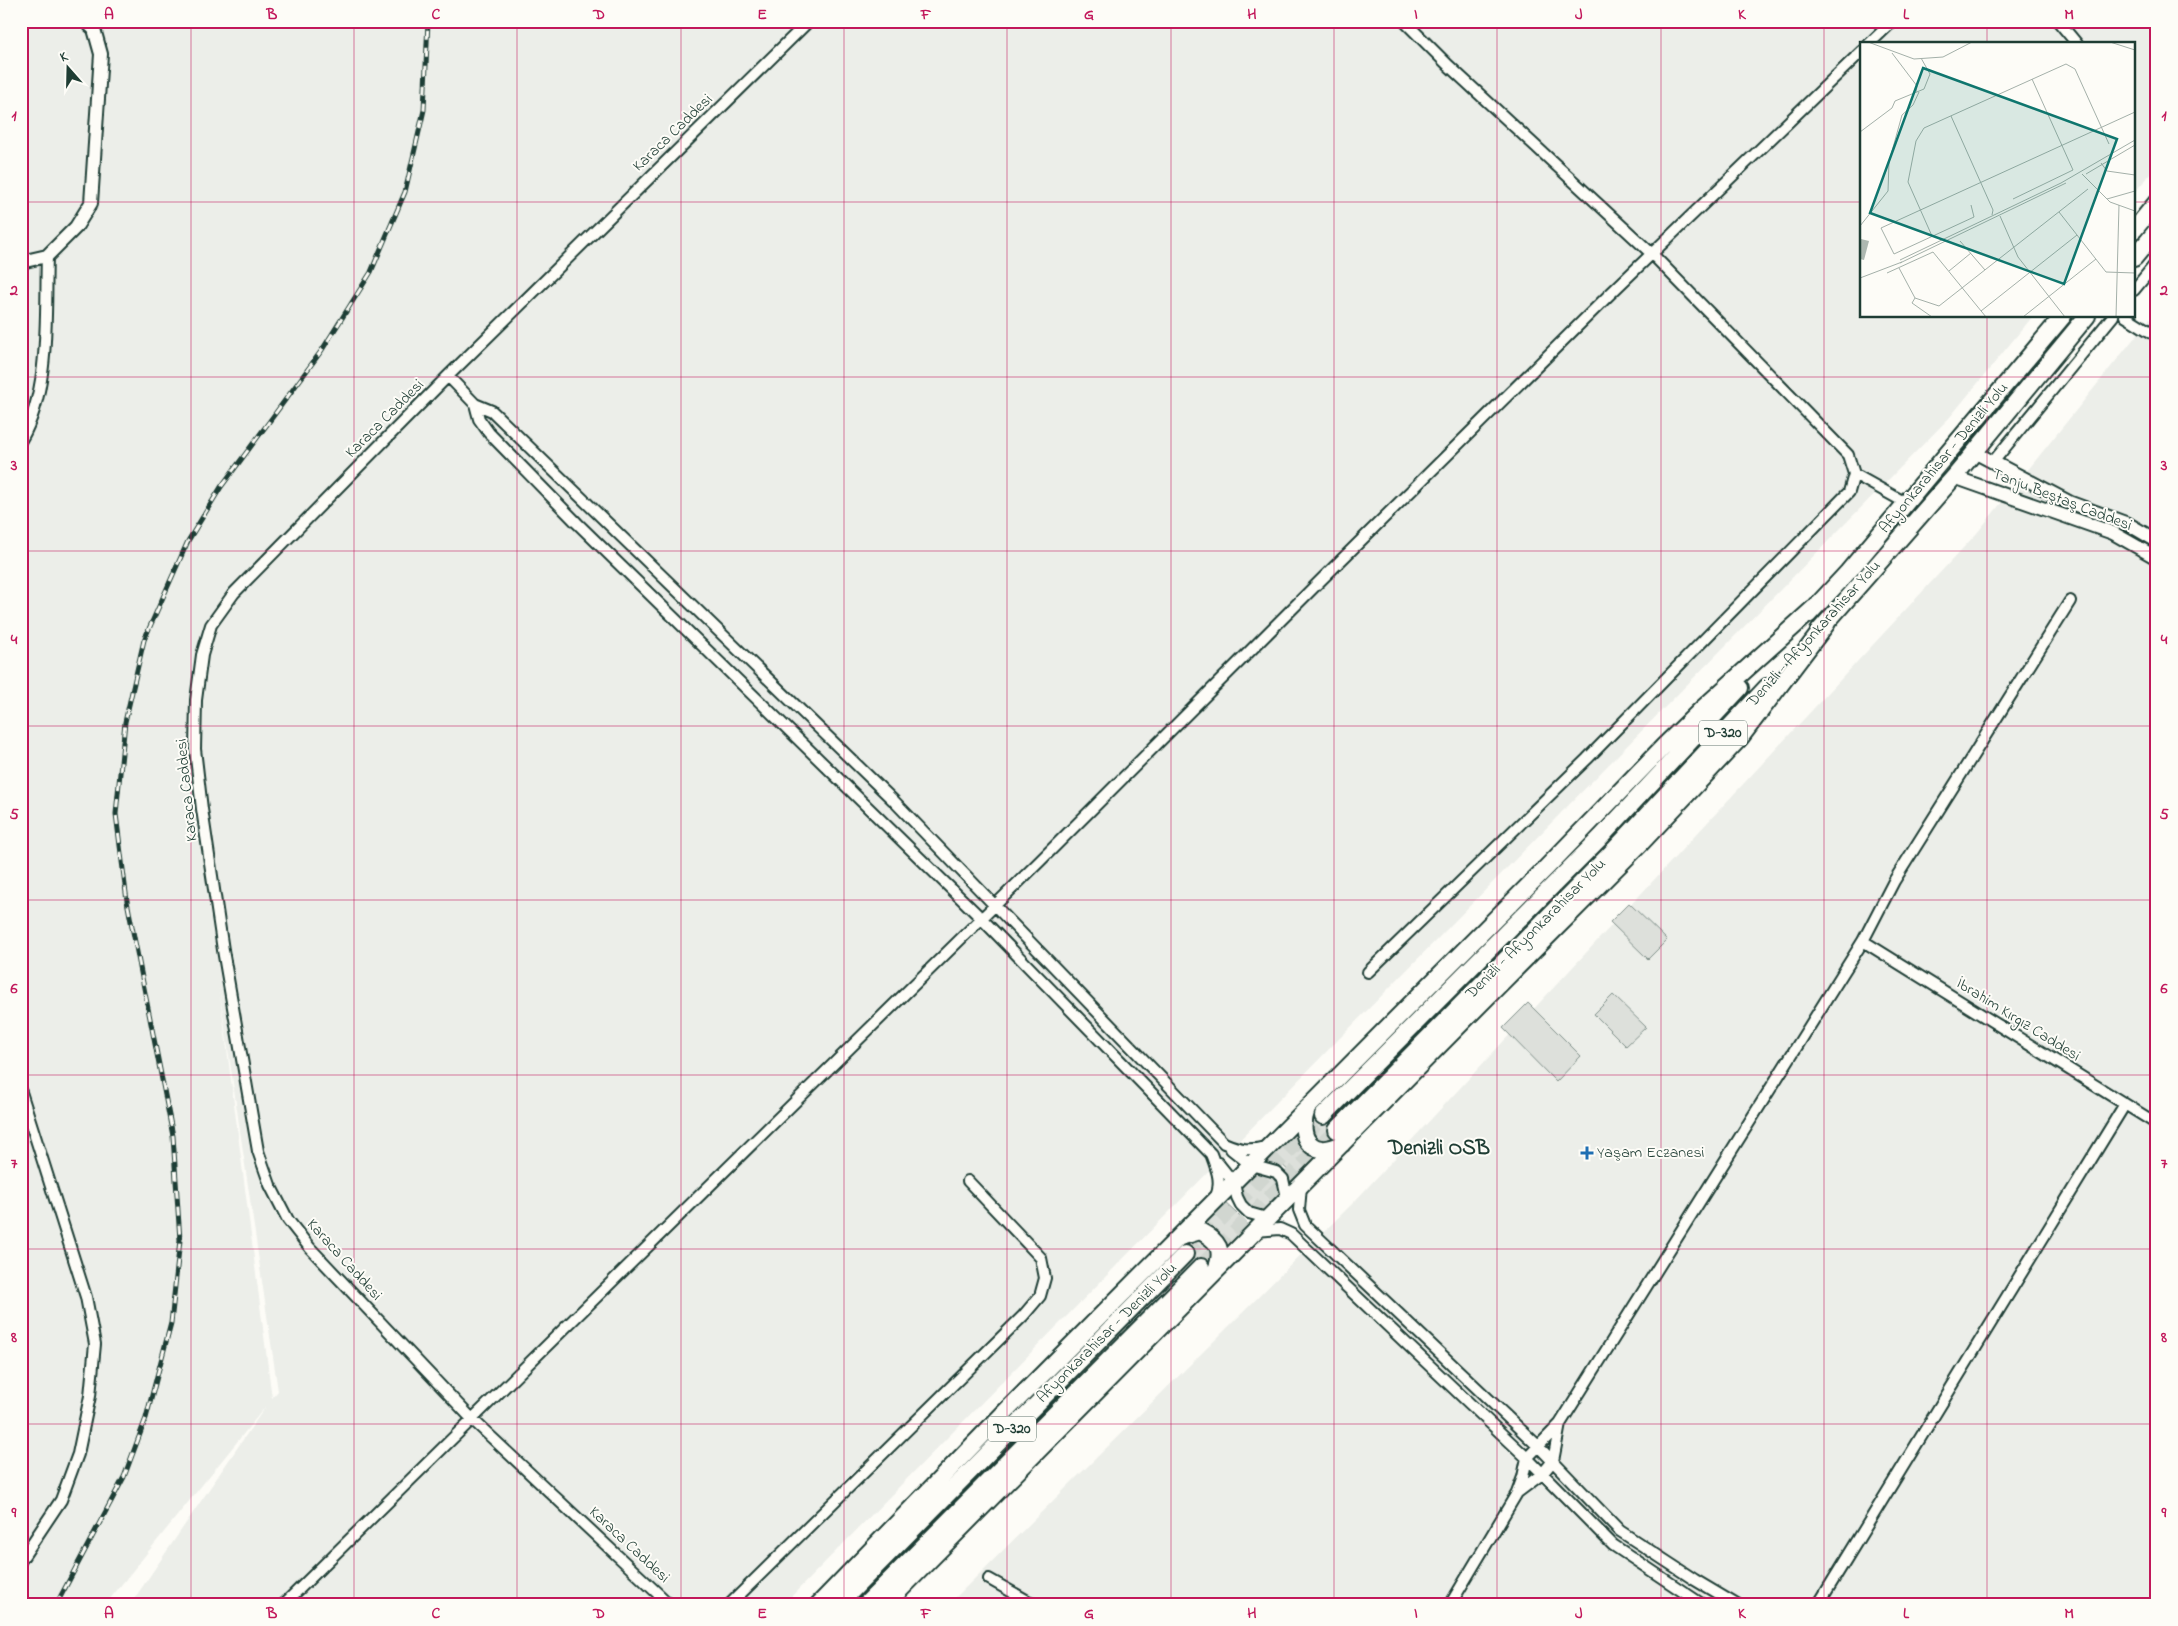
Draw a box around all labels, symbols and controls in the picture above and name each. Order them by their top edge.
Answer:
text: A [104,3,114,27]
text: B [266,3,278,27]
text: C [432,3,441,27]
text: D [592,3,605,27]
text: E [757,3,767,27]
text: F [920,3,932,27]
text: G [1084,3,1094,27]
text: H [1247,3,1257,27]
text: I [1414,3,1418,27]
text: J [1575,3,1583,27]
text: K [1738,3,1747,27]
text: L [1903,3,1910,27]
text: M [2064,3,2074,27]
north arrow [42,42,92,92]
inset map [1860,42,2136,318]
text: K [57,46,72,68]
street label: Karaca Caddesi [627,88,719,178]
text: 1 [11,104,17,128]
text: 1 [2161,104,2167,128]
text: 2 [9,279,18,303]
text: 2 [2159,279,2168,303]
street label: Karaca Caddesi [340,374,430,464]
street label: Afyonkarahisar - Denizli Yolu [1873,377,2015,539]
text: 3 [10,454,18,478]
text: 3 [2160,454,2168,478]
street label: Tanju Beştaş Caddesi [1989,462,2135,538]
street label: Denizli - Afyonkarahisar Yolu [1741,555,1887,714]
text: 4 [10,628,18,652]
text: 4 [2160,628,2168,652]
road number: D-320 [1699,720,1747,746]
street label: Karaca Caddesi [170,737,204,843]
text: 5 [9,803,19,827]
text: 5 [2159,803,2169,827]
street label: Denizli - Afyonkarahisar Yolu [1459,853,1612,1006]
street label: İbrahim Kırgız Caddesi [1951,972,2085,1068]
text: 6 [9,977,18,1001]
text: 6 [2159,977,2168,1001]
district label: Denizli OSB [1387,1134,1490,1164]
place label: Yaşam Eczanesi [1597,1141,1705,1165]
marker: Yaşam Eczanesi [1581,1147,1593,1159]
text: 7 [11,1152,18,1176]
text: 7 [2161,1152,2168,1176]
street label: Karaca Caddesi [301,1214,388,1307]
street label: Afyonkarahisar - Denizli Yolu [1031,1257,1183,1409]
text: 8 [10,1326,17,1350]
text: 8 [2160,1326,2167,1350]
road number: D-320 [988,1416,1036,1442]
text: 9 [11,1501,17,1525]
street label: Karaca Caddesi [583,1501,675,1589]
text: 9 [2161,1501,2167,1525]
text: A [104,1602,114,1626]
text: B [266,1602,278,1626]
text: C [432,1602,441,1626]
text: D [592,1602,605,1626]
text: E [757,1602,767,1626]
text: F [920,1602,932,1626]
text: G [1084,1602,1094,1626]
text: H [1247,1602,1257,1626]
text: I [1414,1602,1418,1626]
text: J [1575,1602,1583,1626]
text: K [1738,1602,1747,1626]
text: L [1903,1602,1910,1626]
text: M [2064,1602,2074,1626]

